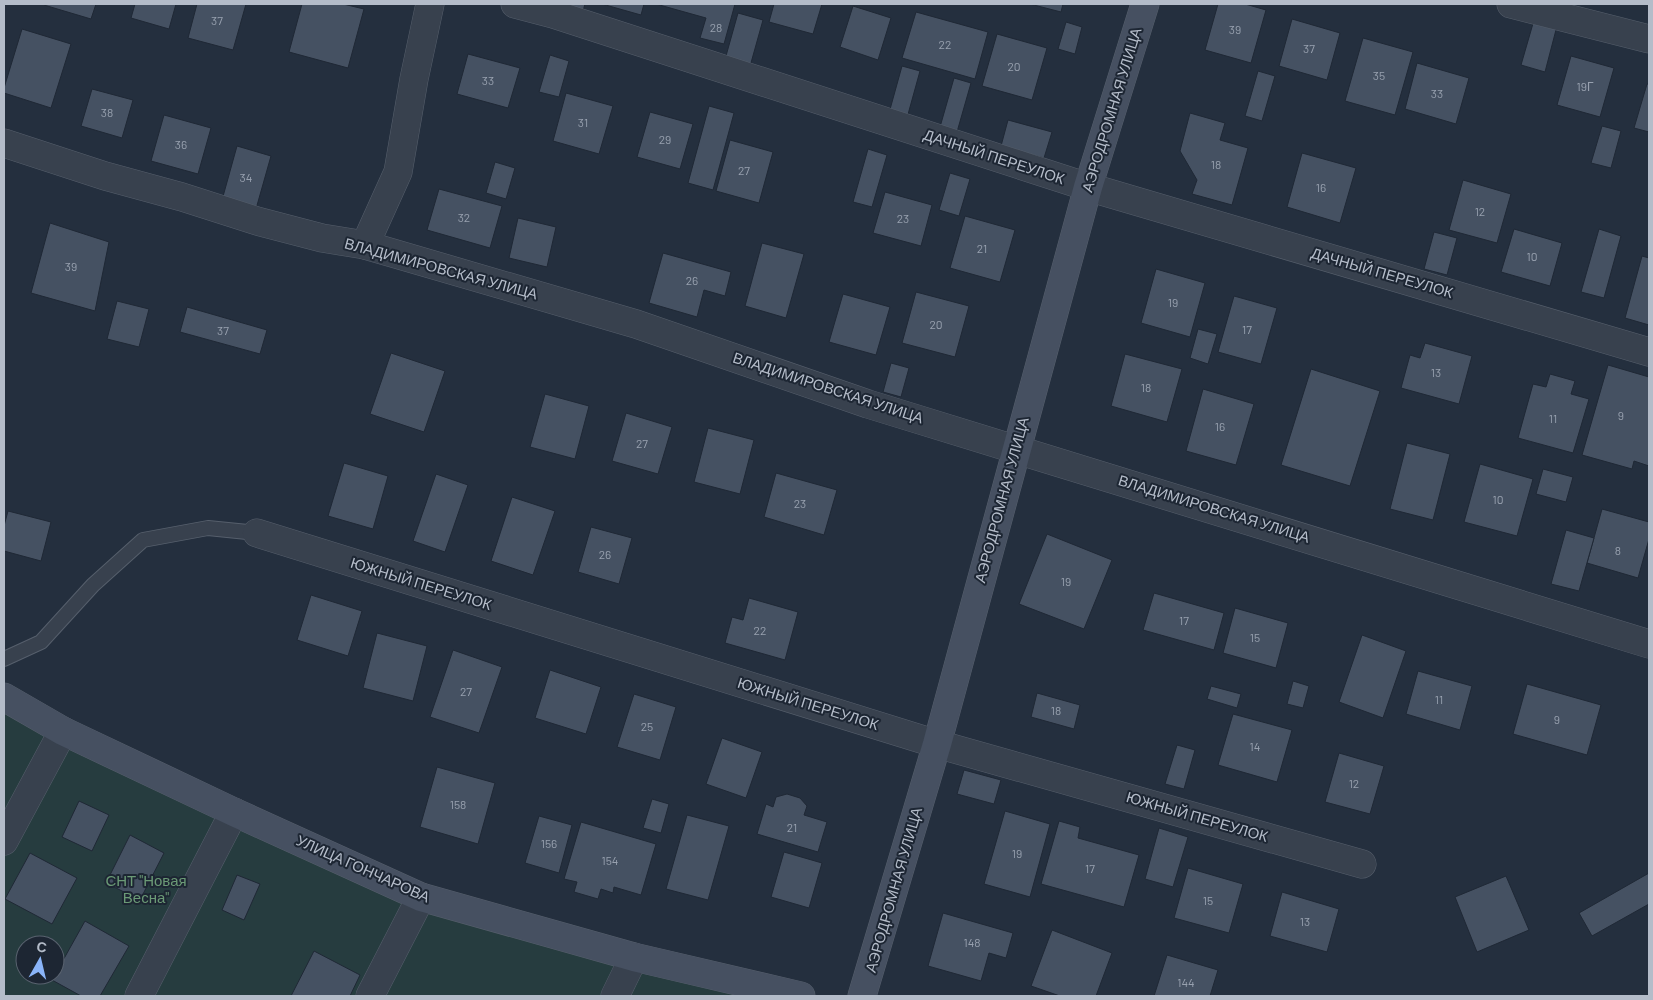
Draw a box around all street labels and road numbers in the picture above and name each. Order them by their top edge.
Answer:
street label: АЭРОДРОМНАЯ УЛИЦА [1077,25,1145,194]
street label: ДАЧНЫЙ ПЕРЕУЛОК [922,125,1067,187]
street label: ВЛАДИМИРОВСКАЯ УЛИЦА [343,234,540,303]
street label: ДАЧНЫЙ ПЕРЕУЛОК [1309,243,1456,301]
street label: ВЛАДИМИРОВСКАЯ УЛИЦА [731,348,926,426]
street label: АЭРОДРОМНАЯ УЛИЦА [970,415,1032,585]
street label: ВЛАДИМИРОВСКАЯ УЛИЦА [1116,470,1312,546]
street label: ЮЖНЫЙ ПЕРЕУЛОК [349,553,494,613]
street label: ЮЖНЫЙ ПЕРЕУЛОК [736,673,881,733]
street label: ЮЖНЫЙ ПЕРЕУЛОК [1124,787,1270,845]
street label: АЭРОДРОМНАЯ УЛИЦА [861,805,925,974]
street label: УЛИЦА ГОНЧАРОВА [294,830,433,906]

